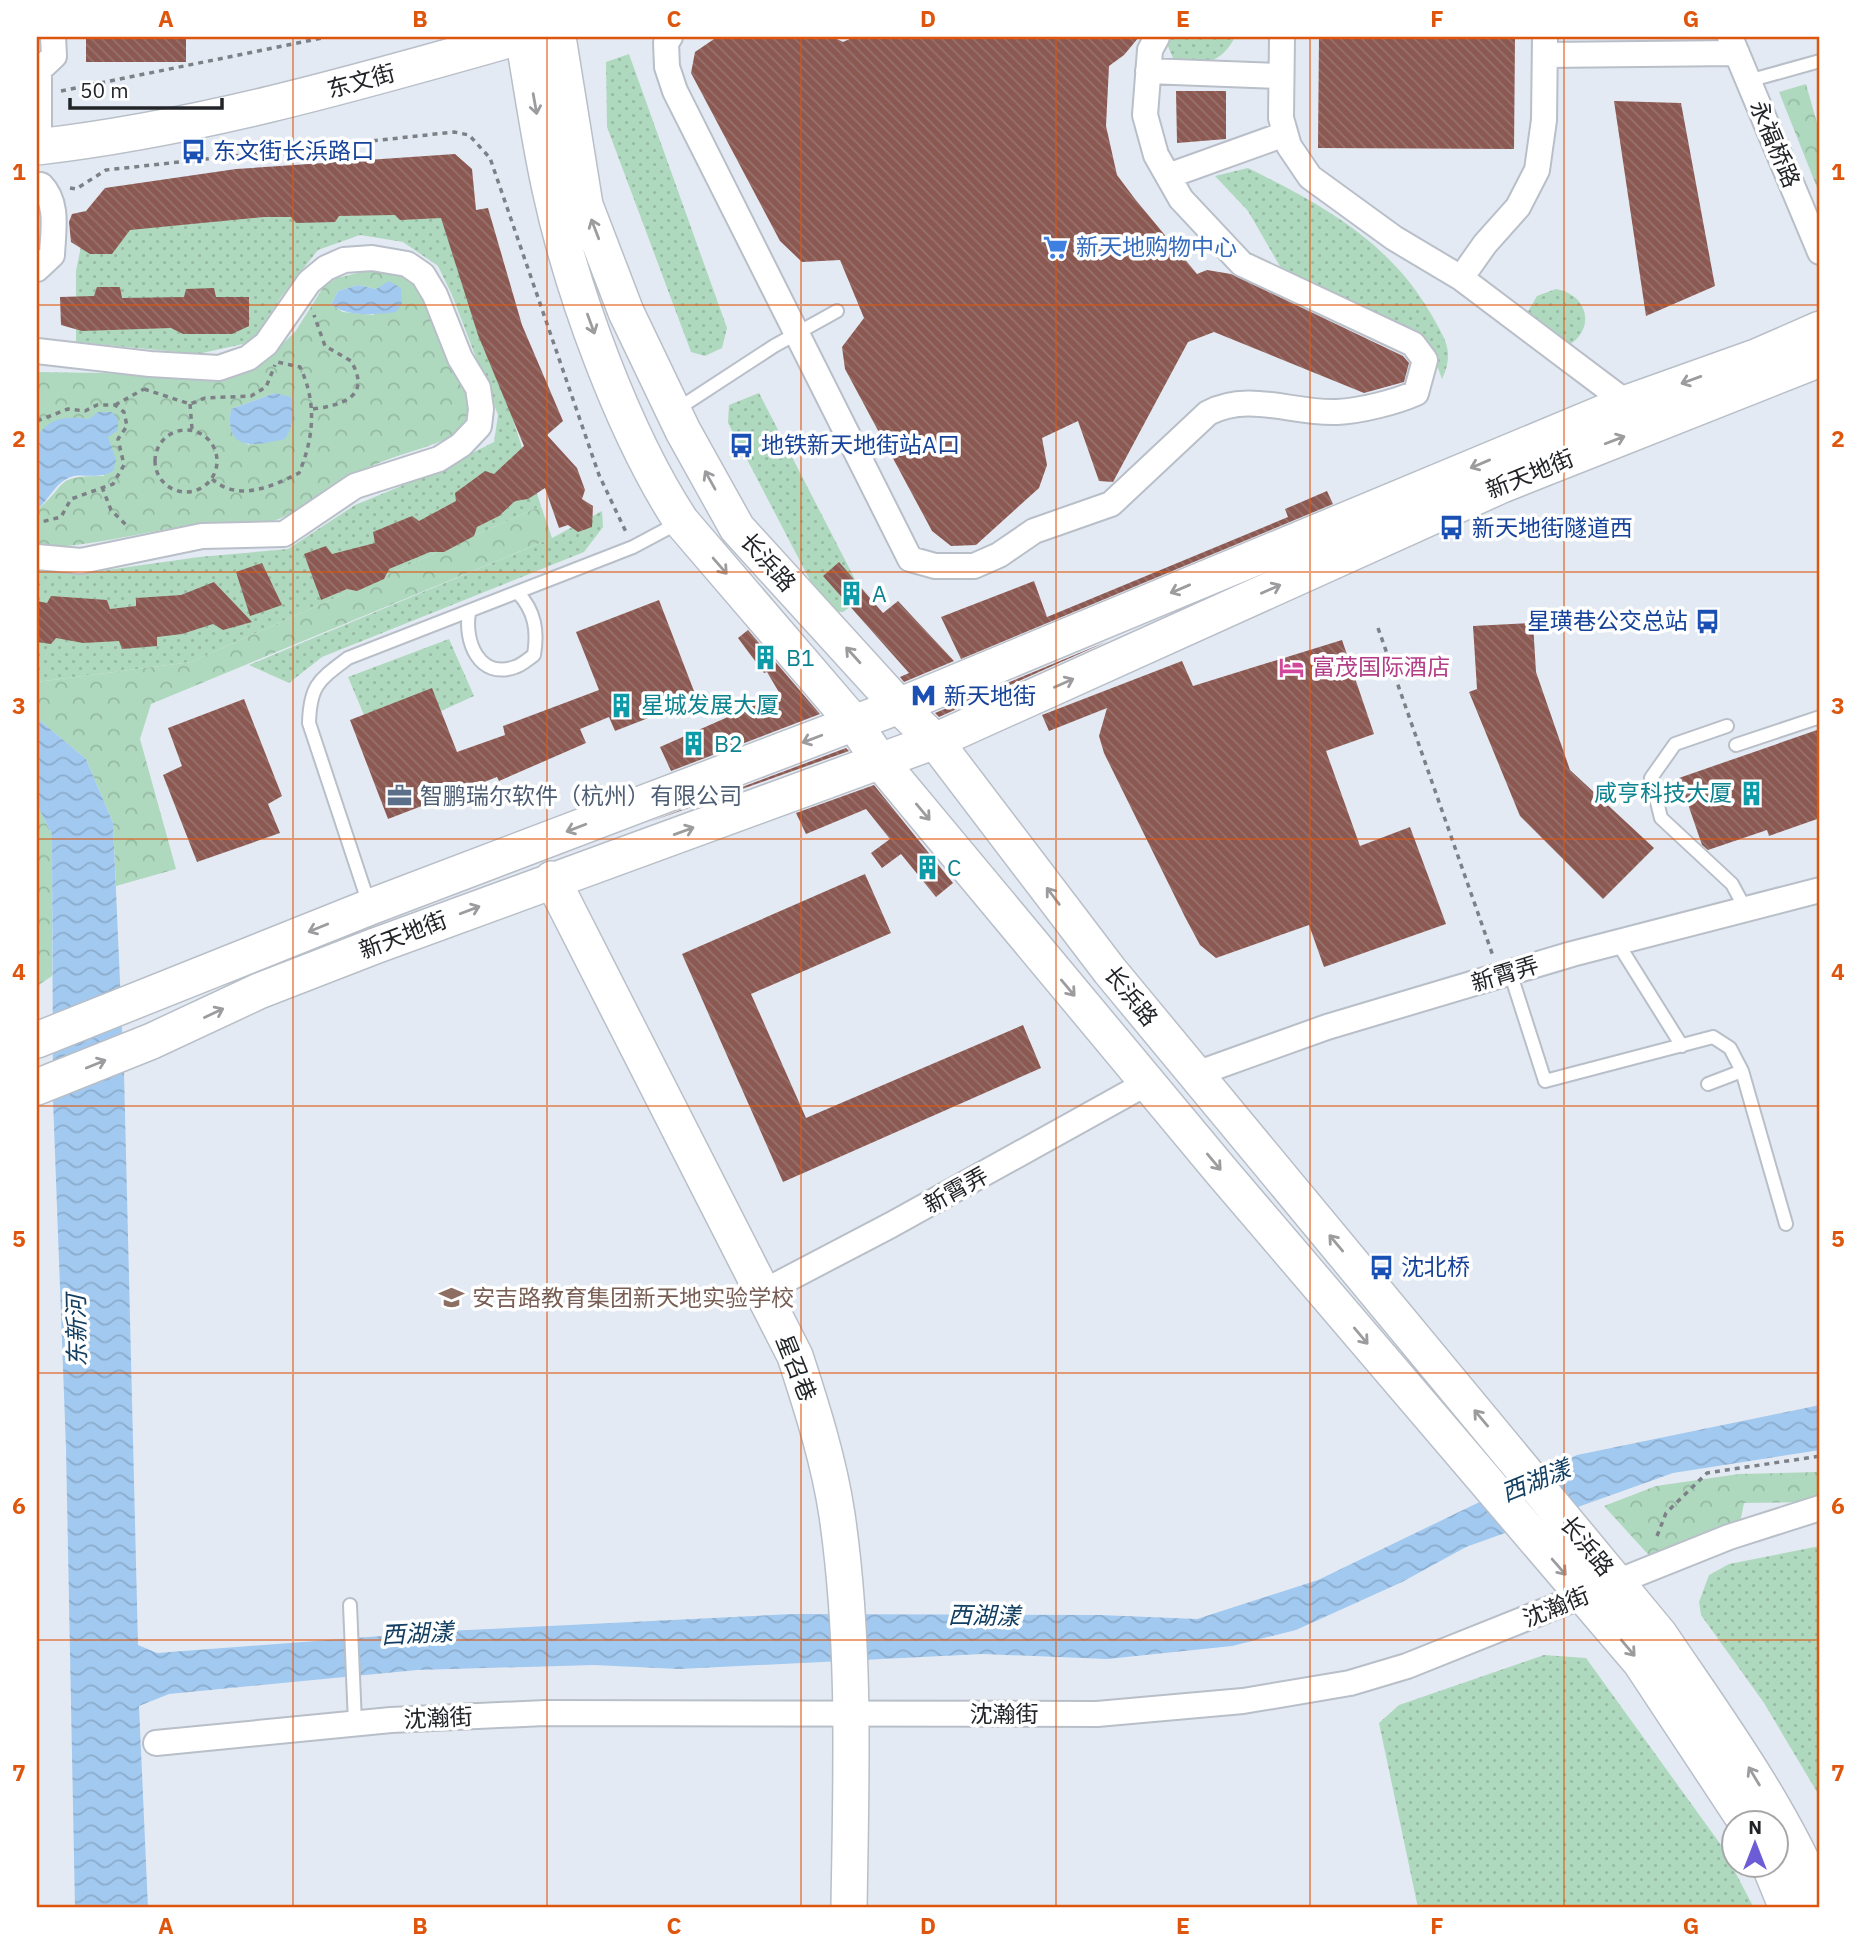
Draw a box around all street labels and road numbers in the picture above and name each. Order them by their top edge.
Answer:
street label: 东文街 [324,57,398,103]
street label: 永福桥路 [1744,95,1808,192]
street label: 新天地街 [1481,442,1578,504]
street label: 长浜路 [735,526,803,597]
street label: 新天地街 [354,904,451,965]
street label: 新霄弄 [1467,949,1542,997]
street label: 长浜路 [1098,959,1165,1032]
street label: 新霄弄 [918,1159,993,1219]
street label: 星召巷 [770,1330,824,1405]
street label: 长浜路 [1554,1509,1621,1582]
street label: 沈瀚街 [1518,1579,1593,1633]
street label: 沈瀚街 [970,1698,1039,1728]
street label: 沈瀚街 [403,1700,473,1734]

